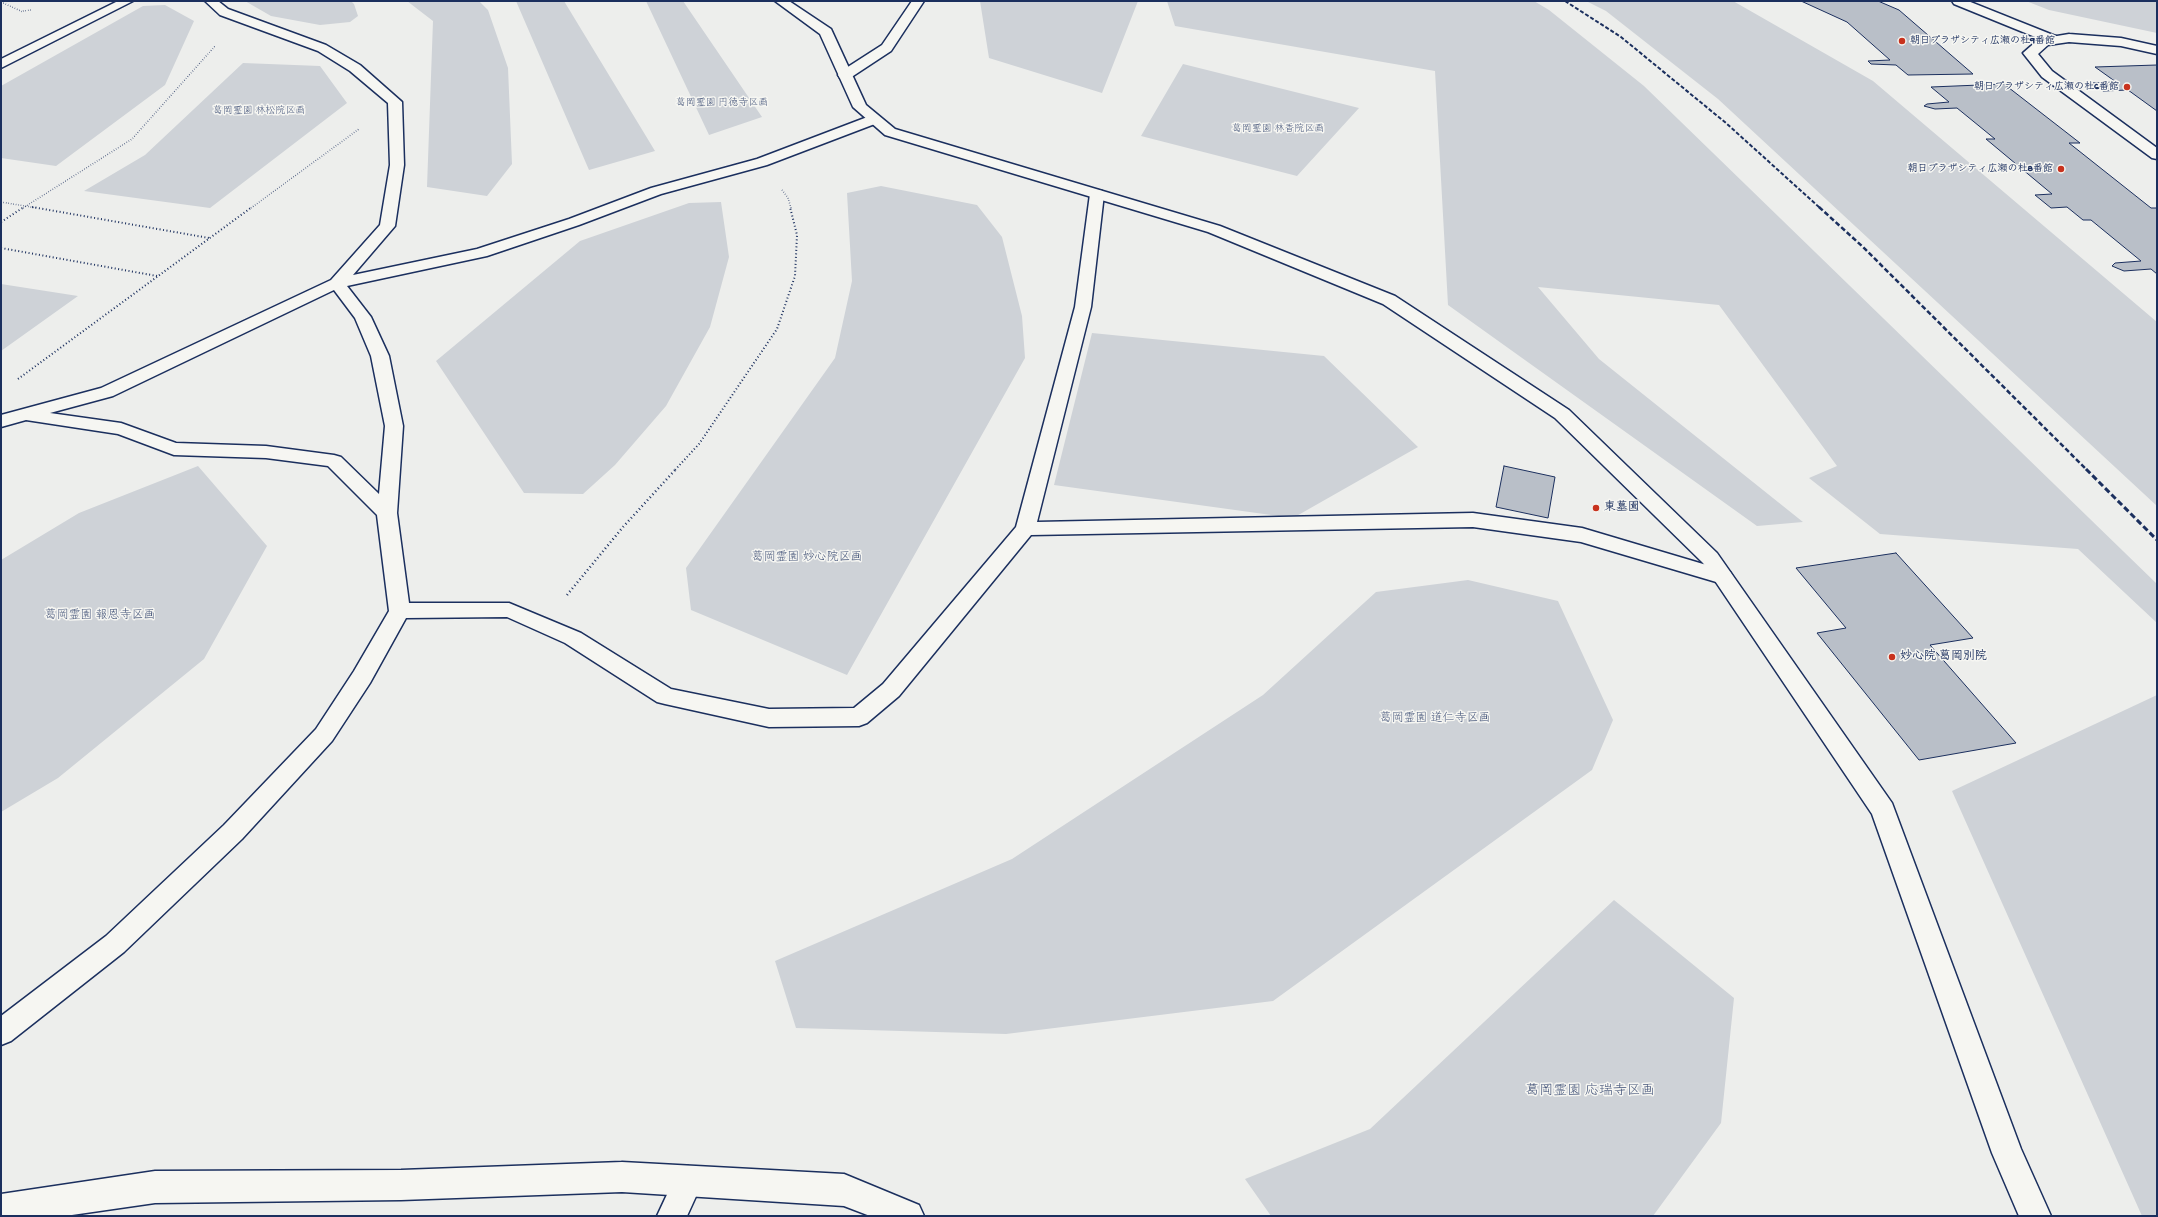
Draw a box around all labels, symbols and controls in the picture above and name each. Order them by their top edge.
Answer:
place label: 朝日プラザシティ広瀬の杜9番館 [1910,35,2055,47]
marker: 朝日プラザシティ広瀬の杜9番館 [1897,36,1907,46]
place label: 朝日プラザシティ広瀬の杜6番館 [1974,81,2119,93]
marker: 朝日プラザシティ広瀬の杜6番館 [2122,82,2132,92]
park label: 葛岡霊園 円徳寺区画 [676,97,768,109]
park label: 葛岡霊園 林松院区画 [213,105,305,117]
park label: 葛岡霊園 林香院区画 [1232,123,1324,135]
place label: 朝日プラザシティ広瀬の杜8番館 [1908,163,2053,175]
marker: 朝日プラザシティ広瀬の杜8番館 [2056,164,2066,174]
place label: 東墓園 [1604,501,1640,515]
marker: 東墓園 [1591,503,1601,513]
park label: 葛岡霊園 妙心院区画 [752,551,862,565]
park label: 葛岡霊園 報恩寺区画 [45,609,155,623]
place label: 妙心院 葛岡別院 [1900,650,1987,664]
marker: 妙心院 葛岡別院 [1887,652,1897,662]
park label: 葛岡霊園 道仁寺区画 [1380,712,1490,726]
park label: 葛岡霊園 応瑞寺区画 [1525,1084,1655,1100]

